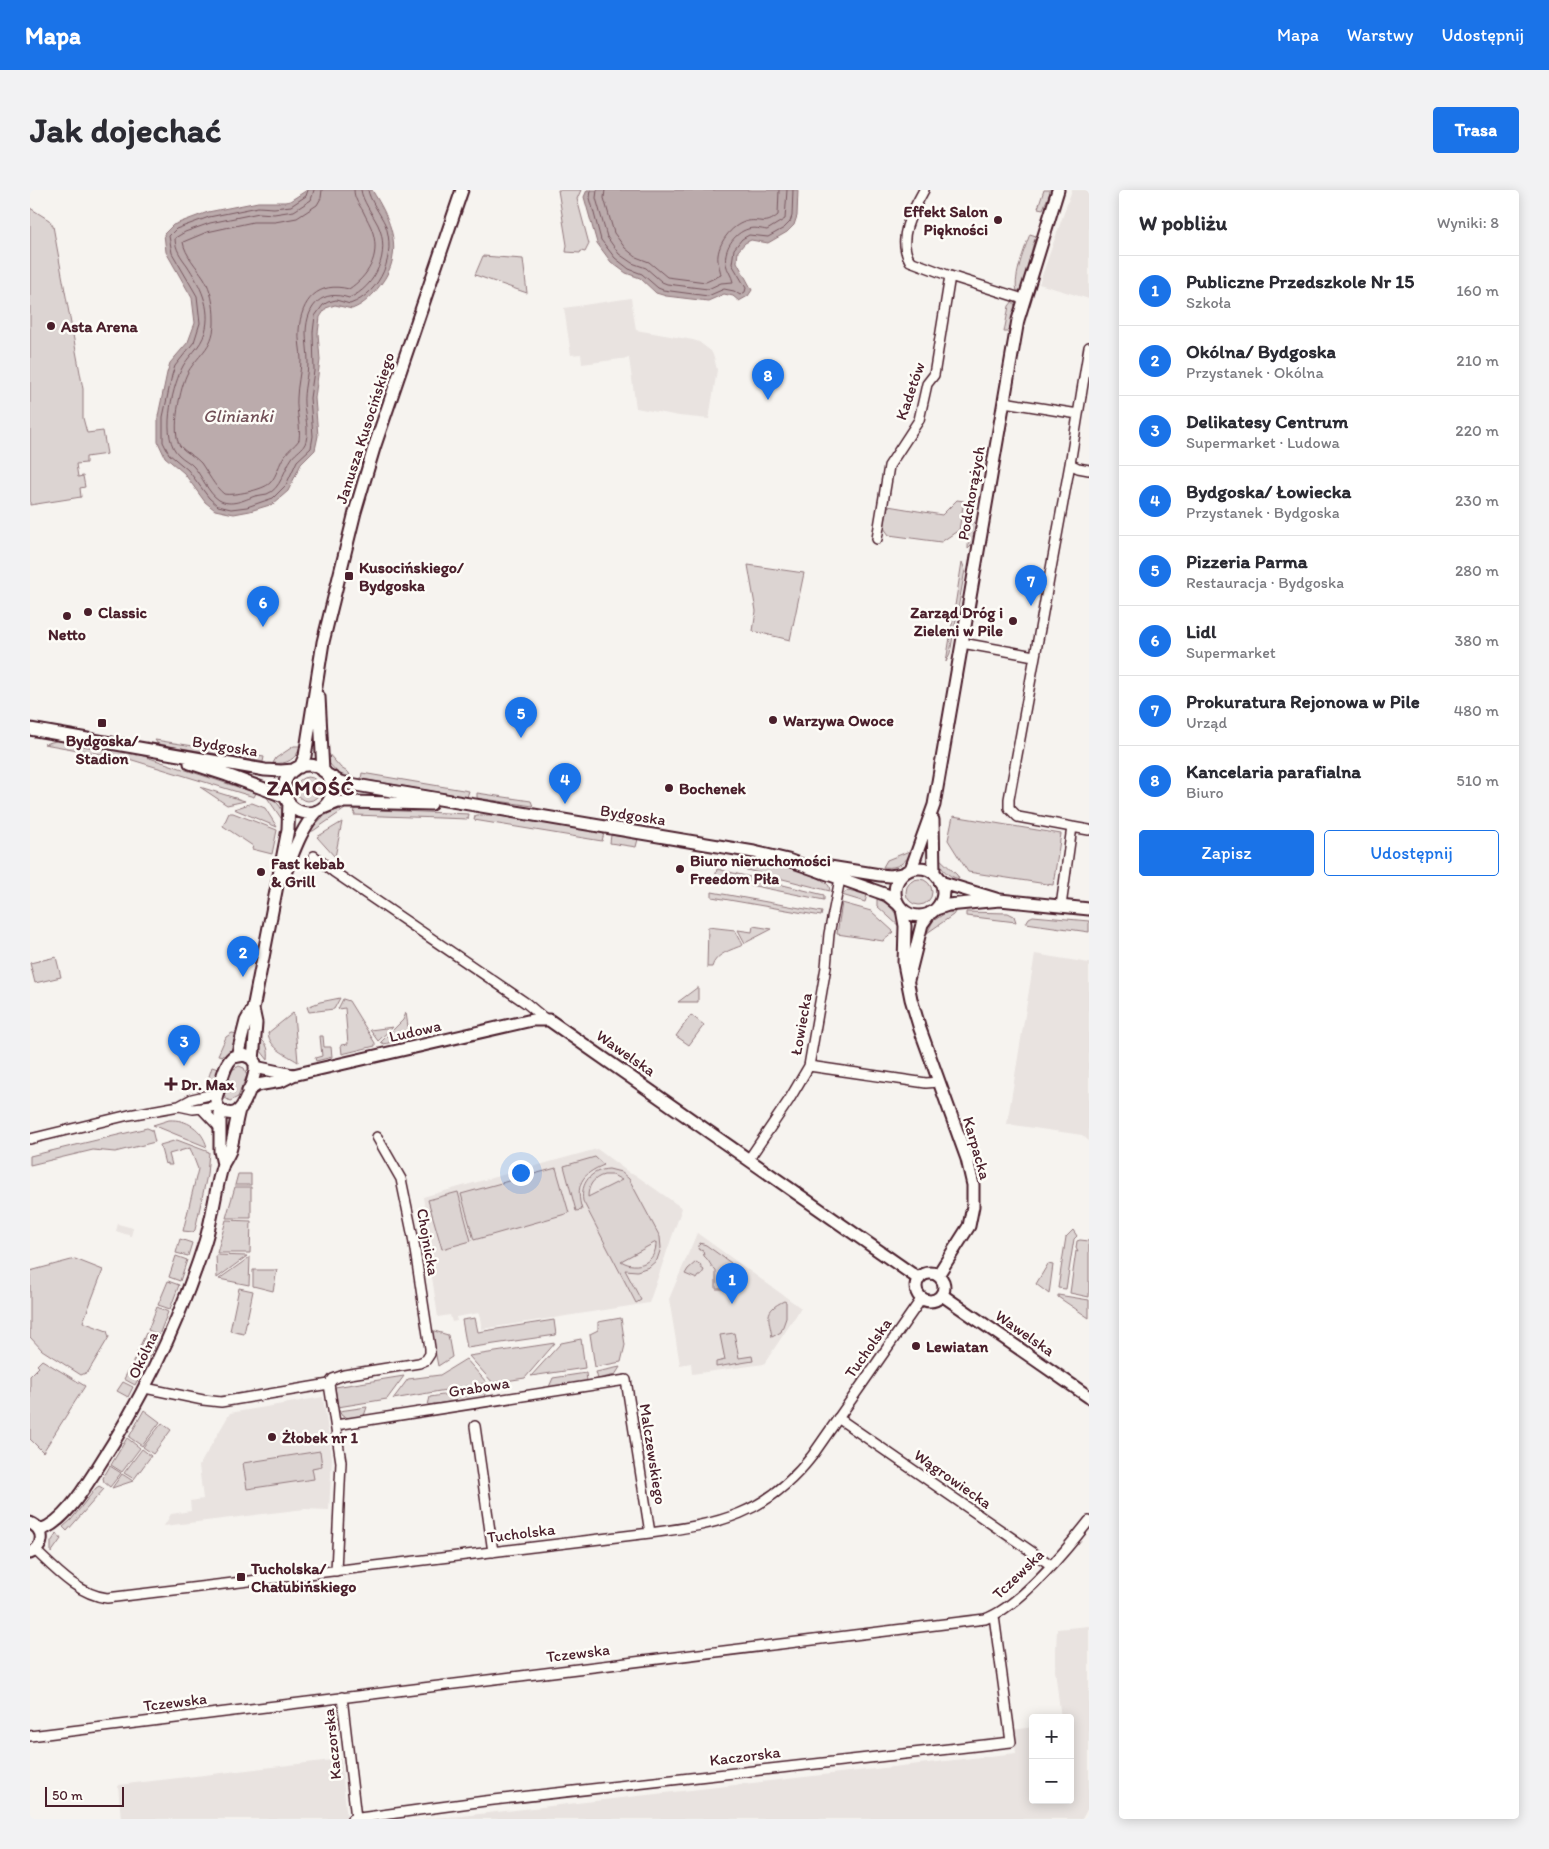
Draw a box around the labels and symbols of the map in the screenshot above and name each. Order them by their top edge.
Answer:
place label: Effekt Salon Piękności [903,202,989,240]
marker: Effekt Salon Piękności [992,214,1004,226]
place label: Asta Arena [60,317,139,336]
marker: Asta Arena [45,320,57,332]
street label: Janusza Kusocińskiego [332,350,398,506]
pin: 8 [752,359,784,400]
street label: Kadetów [891,359,929,422]
water label: Glinianki [203,405,275,427]
street label: Podchorążych [953,444,989,542]
place label: Kusocińskiego/ Bydgoska [359,558,464,596]
pin: 7 [1015,565,1047,606]
marker: Kusocińskiego/ Bydgoska [343,570,355,582]
pin: 6 [247,586,279,627]
place label: Classic [98,603,148,622]
place label: Zarząd Dróg i Zieleni w Pile [910,603,1003,640]
marker: Classic [82,606,94,618]
marker: Netto [61,610,73,622]
marker: Zarząd Dróg i Zieleni w Pile [1007,615,1019,627]
place label: Netto [48,625,86,644]
pin: 5 [505,697,537,738]
place label: Warzywa Owoce [783,711,894,731]
marker: Warzywa Owoce [767,714,779,726]
marker: Bydgoska/ Stadion [96,717,108,729]
place label: Bydgoska/ Stadion [66,731,139,768]
street label: Bydgoska [191,731,259,761]
pin: 4 [549,763,581,804]
district label: ZAMOŚĆ [267,775,355,800]
place label: Bochenek [679,779,747,798]
marker: Bochenek [663,782,675,794]
street label: Bydgoska [599,800,667,830]
place label: Biuro nieruchomości Freedom Piła [690,851,831,888]
place label: Fast kebab & Grill [271,854,345,891]
marker: Biuro nieruchomości Freedom Piła [674,863,686,875]
marker: Fast kebab & Grill [255,866,267,878]
pin: 2 [227,936,259,977]
street label: Łowiecka [786,991,816,1057]
street label: Ludowa [387,1016,444,1046]
pin: 3 [168,1025,200,1066]
street label: Wawelska [593,1026,660,1081]
place label: Dr. Max [181,1075,235,1094]
marker: Dr. Max [165,1078,177,1090]
street label: Karpacka [959,1114,995,1182]
your location [508,1160,534,1186]
street label: Chojnicka [413,1207,443,1278]
pin: 1 [716,1263,748,1304]
street label: Wawelska [992,1306,1059,1361]
street label: Tucholska [841,1314,896,1382]
street label: Okólna [124,1328,162,1382]
place label: Lewiatan [926,1337,989,1356]
marker: Lewiatan [910,1340,922,1352]
street label: Grabowa [447,1373,511,1401]
street label: Malczewskiego [636,1402,670,1506]
place label: Żłobek nr 1 [282,1428,359,1447]
marker: Żłobek nr 1 [266,1431,278,1443]
street label: Wągrowiecka [910,1445,996,1513]
street label: Tucholska [486,1519,557,1547]
street label: Tczewska [988,1545,1048,1603]
place label: Tucholska/ Chałubińskiego [250,1559,356,1597]
marker: Tucholska/ Chałubińskiego [235,1571,247,1583]
street label: Tczewska [545,1640,611,1666]
street label: Tczewska [142,1689,208,1715]
street label: Kaczorska [319,1707,345,1781]
street label: Kaczorska [708,1742,782,1770]
scale bar [45,1784,124,1807]

